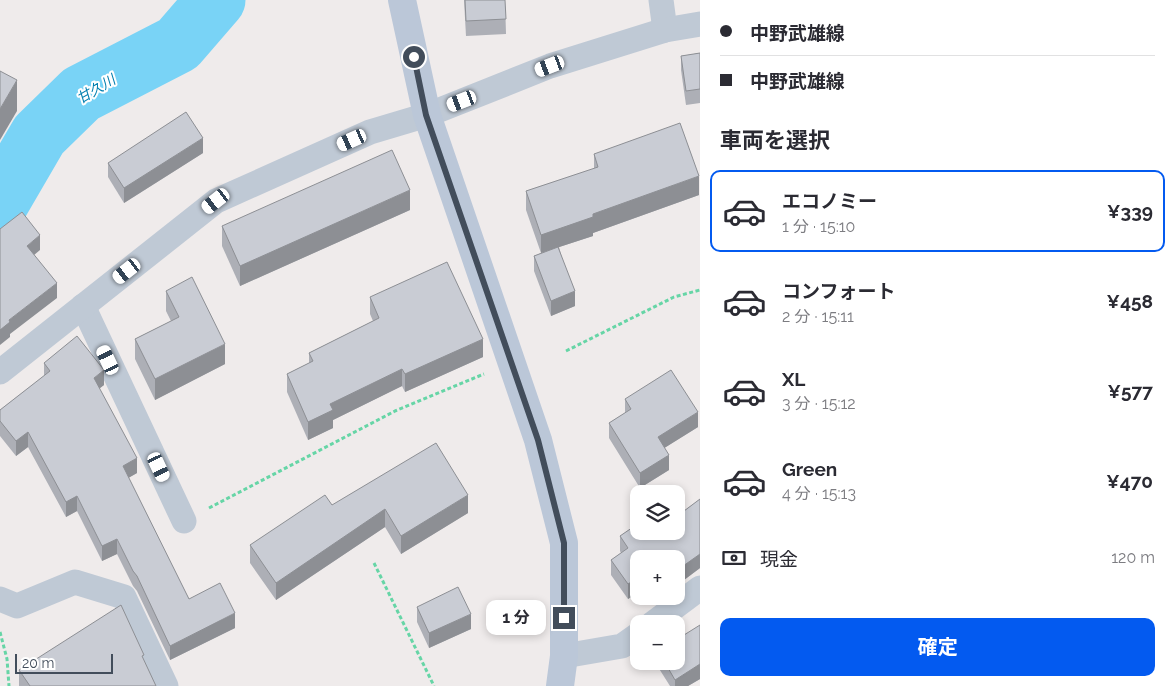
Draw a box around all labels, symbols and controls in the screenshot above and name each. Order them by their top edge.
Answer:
text: 中野武雄線 [750,22,845,44]
route start [403,46,425,68]
car [533,54,566,78]
water label: 甘久川 [74,70,120,107]
text: 中野武雄線 [750,70,845,92]
car [445,89,478,113]
car [335,127,368,153]
text: 車両を選択 [720,127,830,153]
car [199,186,232,216]
icon: car [722,189,767,234]
text: エコノミー [782,190,877,212]
text: ¥339 [1107,200,1153,222]
text: 1 分 · 15:10 [782,217,855,236]
car [110,256,143,286]
icon: car [722,279,767,324]
text: コンフォート [782,280,895,302]
text: ¥458 [1107,290,1153,312]
text: 2 分 · 15:11 [782,307,854,326]
car [94,343,121,377]
text: XL [782,368,805,390]
icon: car [722,369,767,414]
text: ¥577 [1108,380,1153,402]
text: 3 分 · 15:12 [782,394,856,413]
car [145,450,172,484]
text: Green [782,458,837,480]
icon: car [722,459,767,504]
text: ¥470 [1106,470,1153,492]
text: 4 分 · 15:13 [782,484,856,503]
map controls [630,485,685,670]
button: layers [630,485,685,540]
icon: cash [720,544,748,572]
text: 現金 [760,548,798,570]
text: 120 m [1111,548,1155,567]
button: + [630,550,685,605]
callout: 1 分 [486,600,546,636]
route end [553,607,575,629]
text: 1 分 [502,608,530,627]
button: − [630,615,685,670]
button: 確定 [720,618,1155,676]
scale bar [15,651,112,674]
text: 20 m [22,655,54,671]

